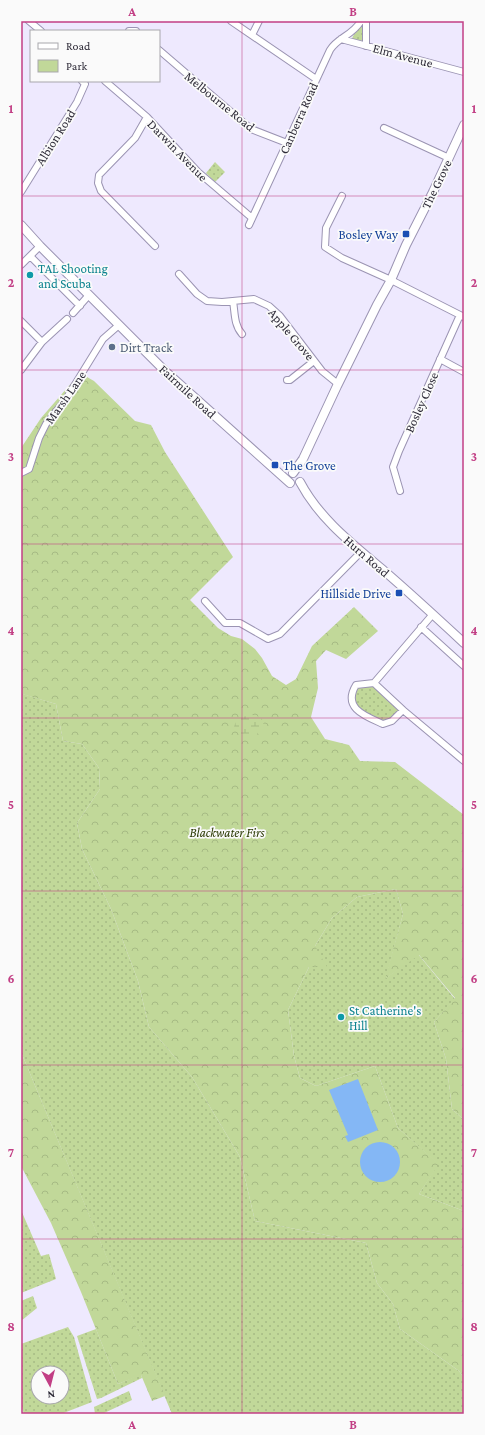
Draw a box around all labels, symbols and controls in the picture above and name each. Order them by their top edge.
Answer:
text: A [127,4,136,19]
text: B [349,4,357,19]
legend [30,30,160,82]
text: Road [66,39,91,53]
street label: Elm Avenue [371,40,435,71]
text: Park [66,59,88,73]
street label: Melbourne Road [182,68,258,134]
street label: Canberra Road [276,80,321,156]
text: 1 [9,101,14,116]
text: 1 [472,101,477,116]
street label: Albion Road [32,106,79,168]
street label: Darwin Avenue [144,116,211,185]
street label: The Grove [418,157,455,211]
place label: Bosley Way [339,227,399,242]
marker: Bosley Way [401,229,411,239]
place label: TAL Shooting and Scuba [38,261,109,291]
marker: TAL Shooting and Scuba [25,270,35,280]
text: 2 [8,275,15,290]
text: 2 [471,275,478,290]
street label: Apple Grove [266,305,318,364]
place label: Dirt Track [120,340,173,355]
marker: Dirt Track [107,342,117,352]
street label: Fairmile Road [156,361,219,421]
street label: Marsh Lane [42,368,89,427]
street label: Bosley Close [401,369,442,435]
text: 3 [8,449,14,464]
text: 3 [471,449,477,464]
place label: The Grove [283,458,336,473]
marker: The Grove [270,460,280,470]
street label: Hurn Road [341,532,393,580]
place label: Hillside Drive [320,586,391,601]
marker: Hillside Drive [394,588,404,598]
text: 4 [7,623,15,638]
text: 4 [470,623,478,638]
text: 5 [8,797,14,812]
text: 5 [471,797,477,812]
park label: Blackwater Firs [189,825,265,840]
text: 6 [7,971,15,986]
text: 6 [470,971,478,986]
place label: St Catherine's Hill [349,1003,421,1033]
marker: St Catherine's Hill [336,1012,346,1022]
text: 7 [8,1145,14,1160]
text: 7 [471,1145,477,1160]
text: 8 [7,1319,15,1334]
text: 8 [470,1319,478,1334]
north arrow [30,1365,70,1405]
text: N [46,1389,56,1401]
text: A [127,1417,136,1432]
text: B [349,1417,357,1432]

